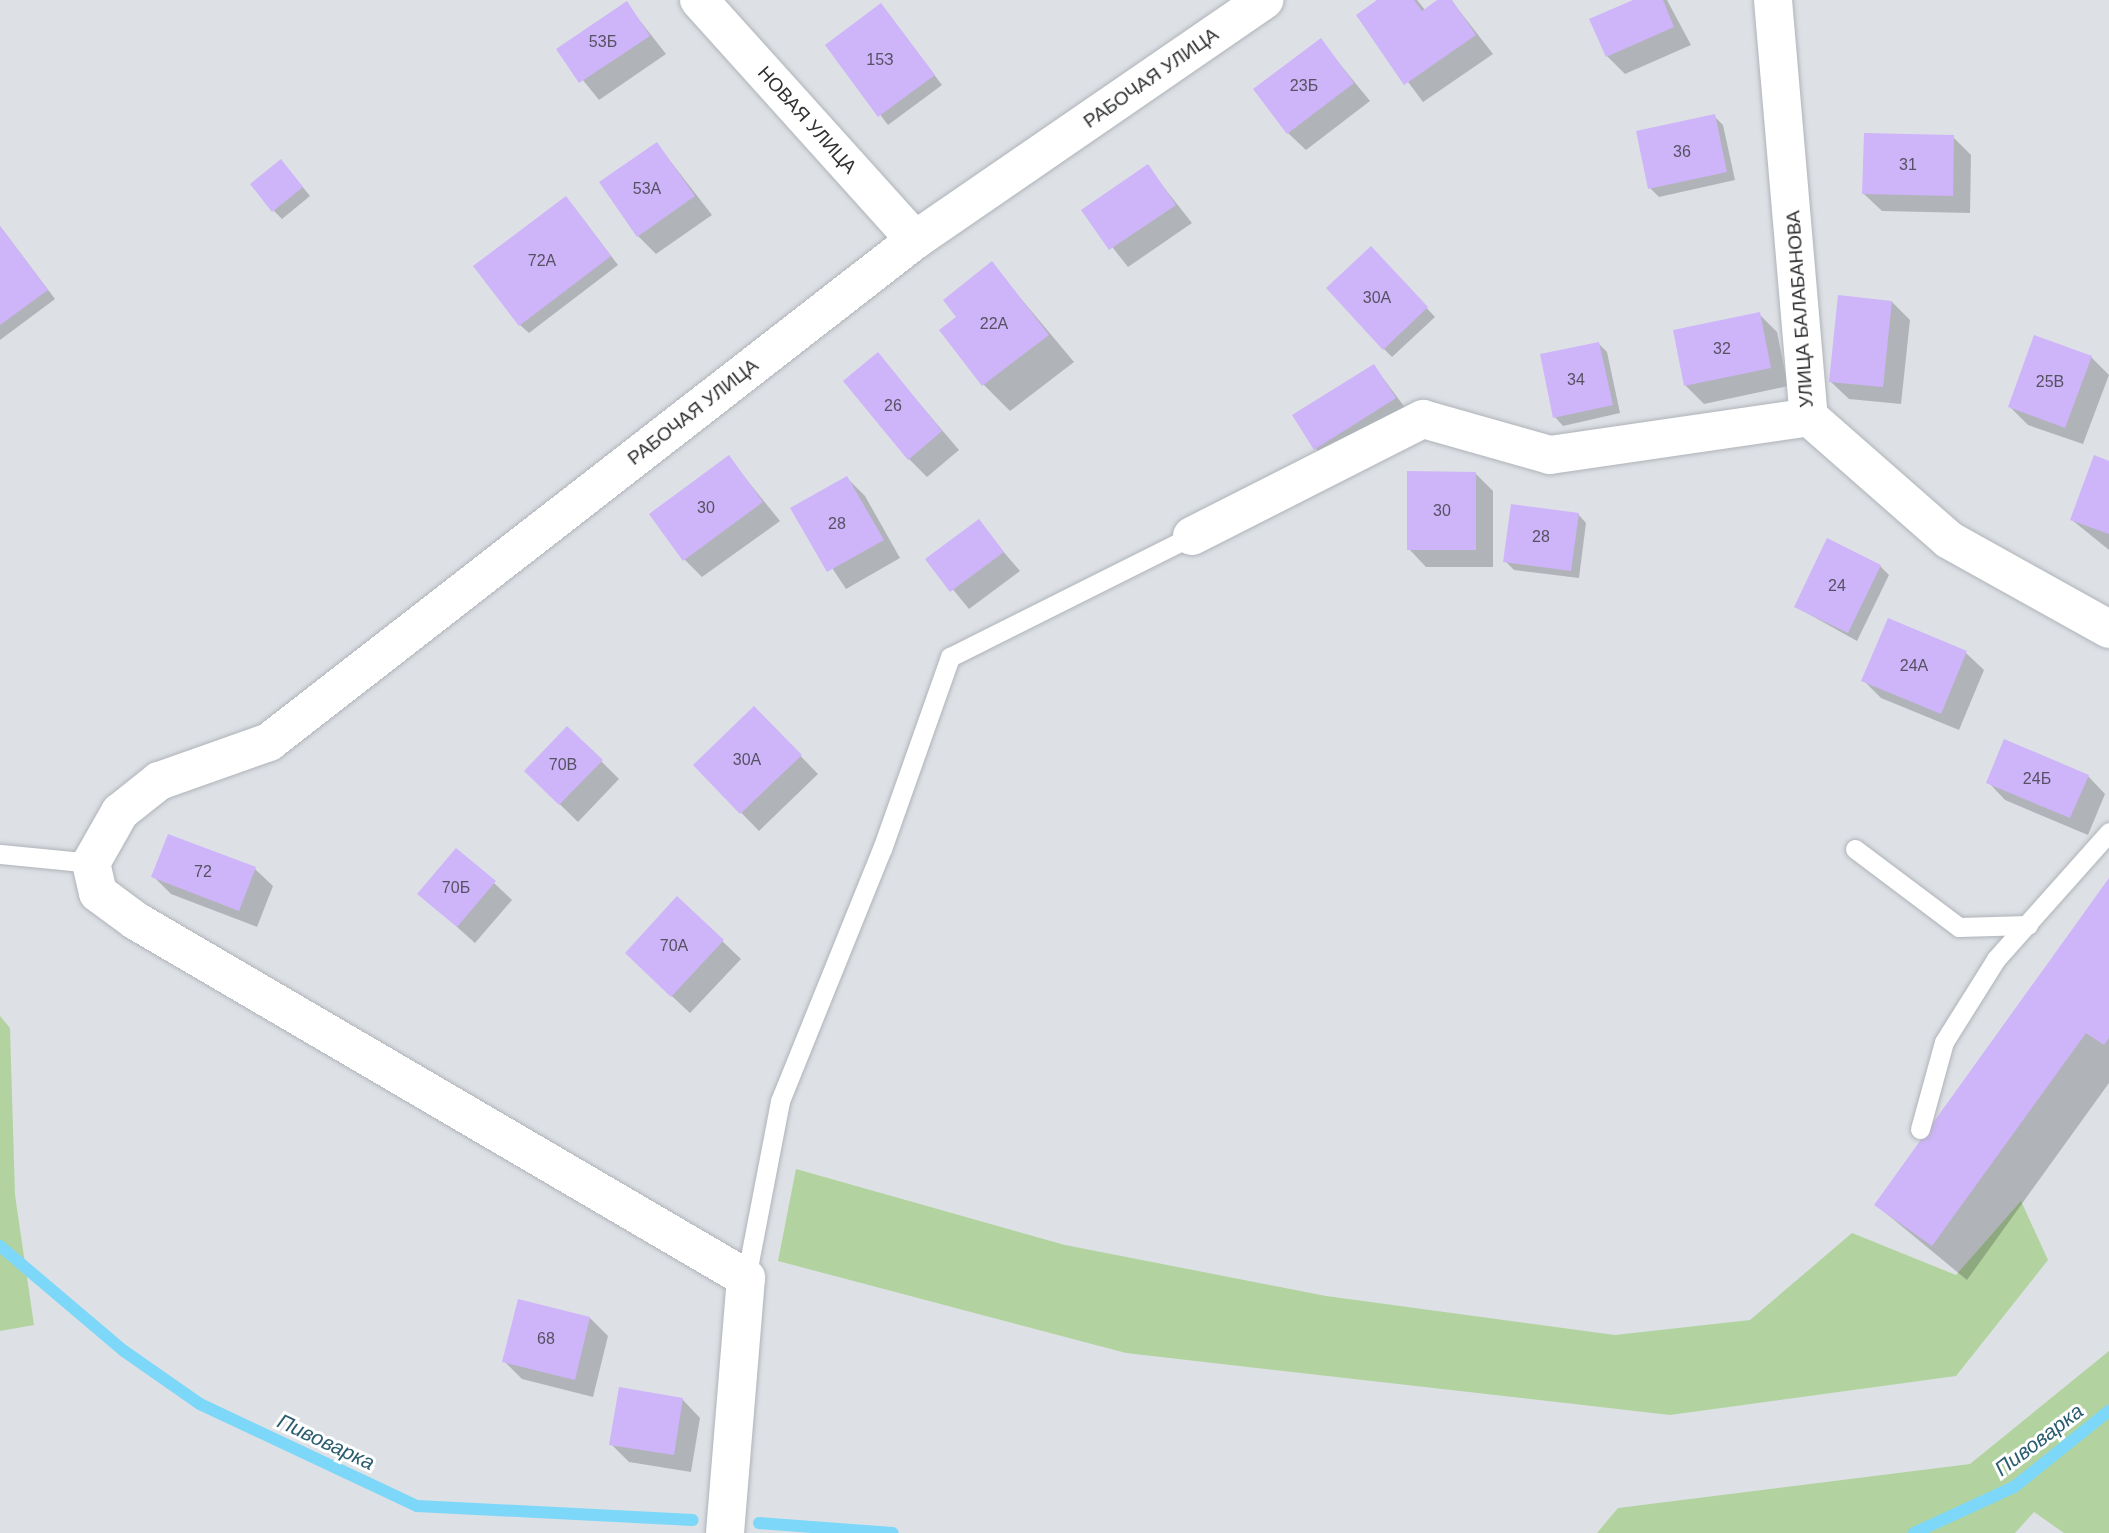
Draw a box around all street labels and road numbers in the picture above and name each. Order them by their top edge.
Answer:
street label: РАБОЧАЯ УЛИЦА [1079,23,1223,133]
street label: НОВАЯ УЛИЦА [753,62,861,178]
street label: УЛИЦА БАЛАБАНОВА [1782,210,1818,408]
street label: РАБОЧАЯ УЛИЦА [623,354,763,470]

